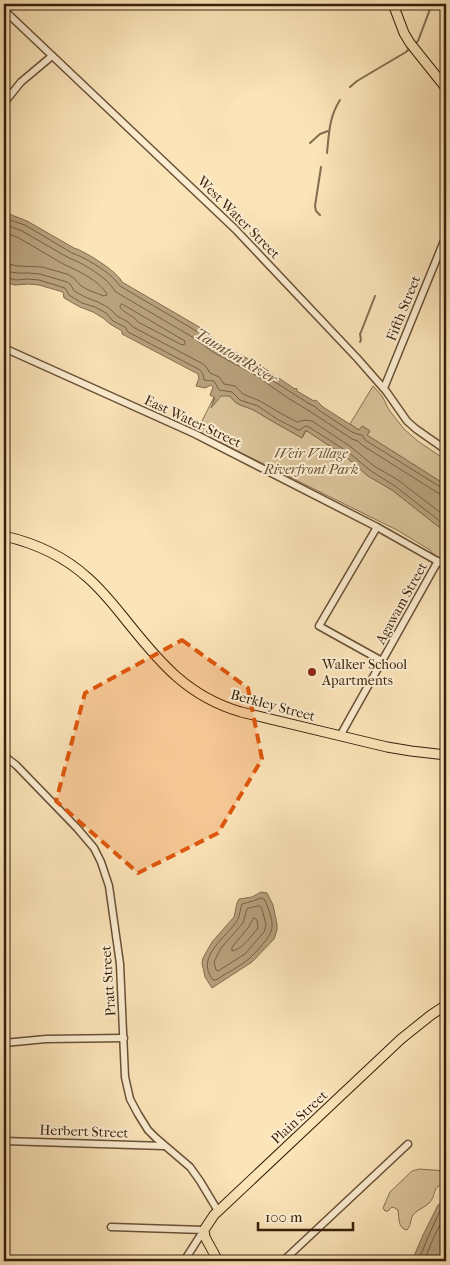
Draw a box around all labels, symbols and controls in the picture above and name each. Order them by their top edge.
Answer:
street label: West Water Street [193,172,284,262]
street label: Fifth Street [383,273,424,343]
water label: Taunton River [192,325,281,388]
street label: East Water Street [141,392,244,451]
park label: Weir Village Riverfront Park [263,445,358,478]
street label: Agawam Street [371,559,431,648]
place label: Walker School Apartments [321,656,407,689]
marker: Walker School Apartments [306,666,318,678]
street label: Berkley Street [229,686,317,725]
street label: Pratt Street [98,945,119,1017]
street label: Plain Street [268,1087,331,1148]
street label: Herbert Street [39,1121,129,1142]
scale bar [258,1200,352,1232]
text: 100 m [265,1208,303,1226]

